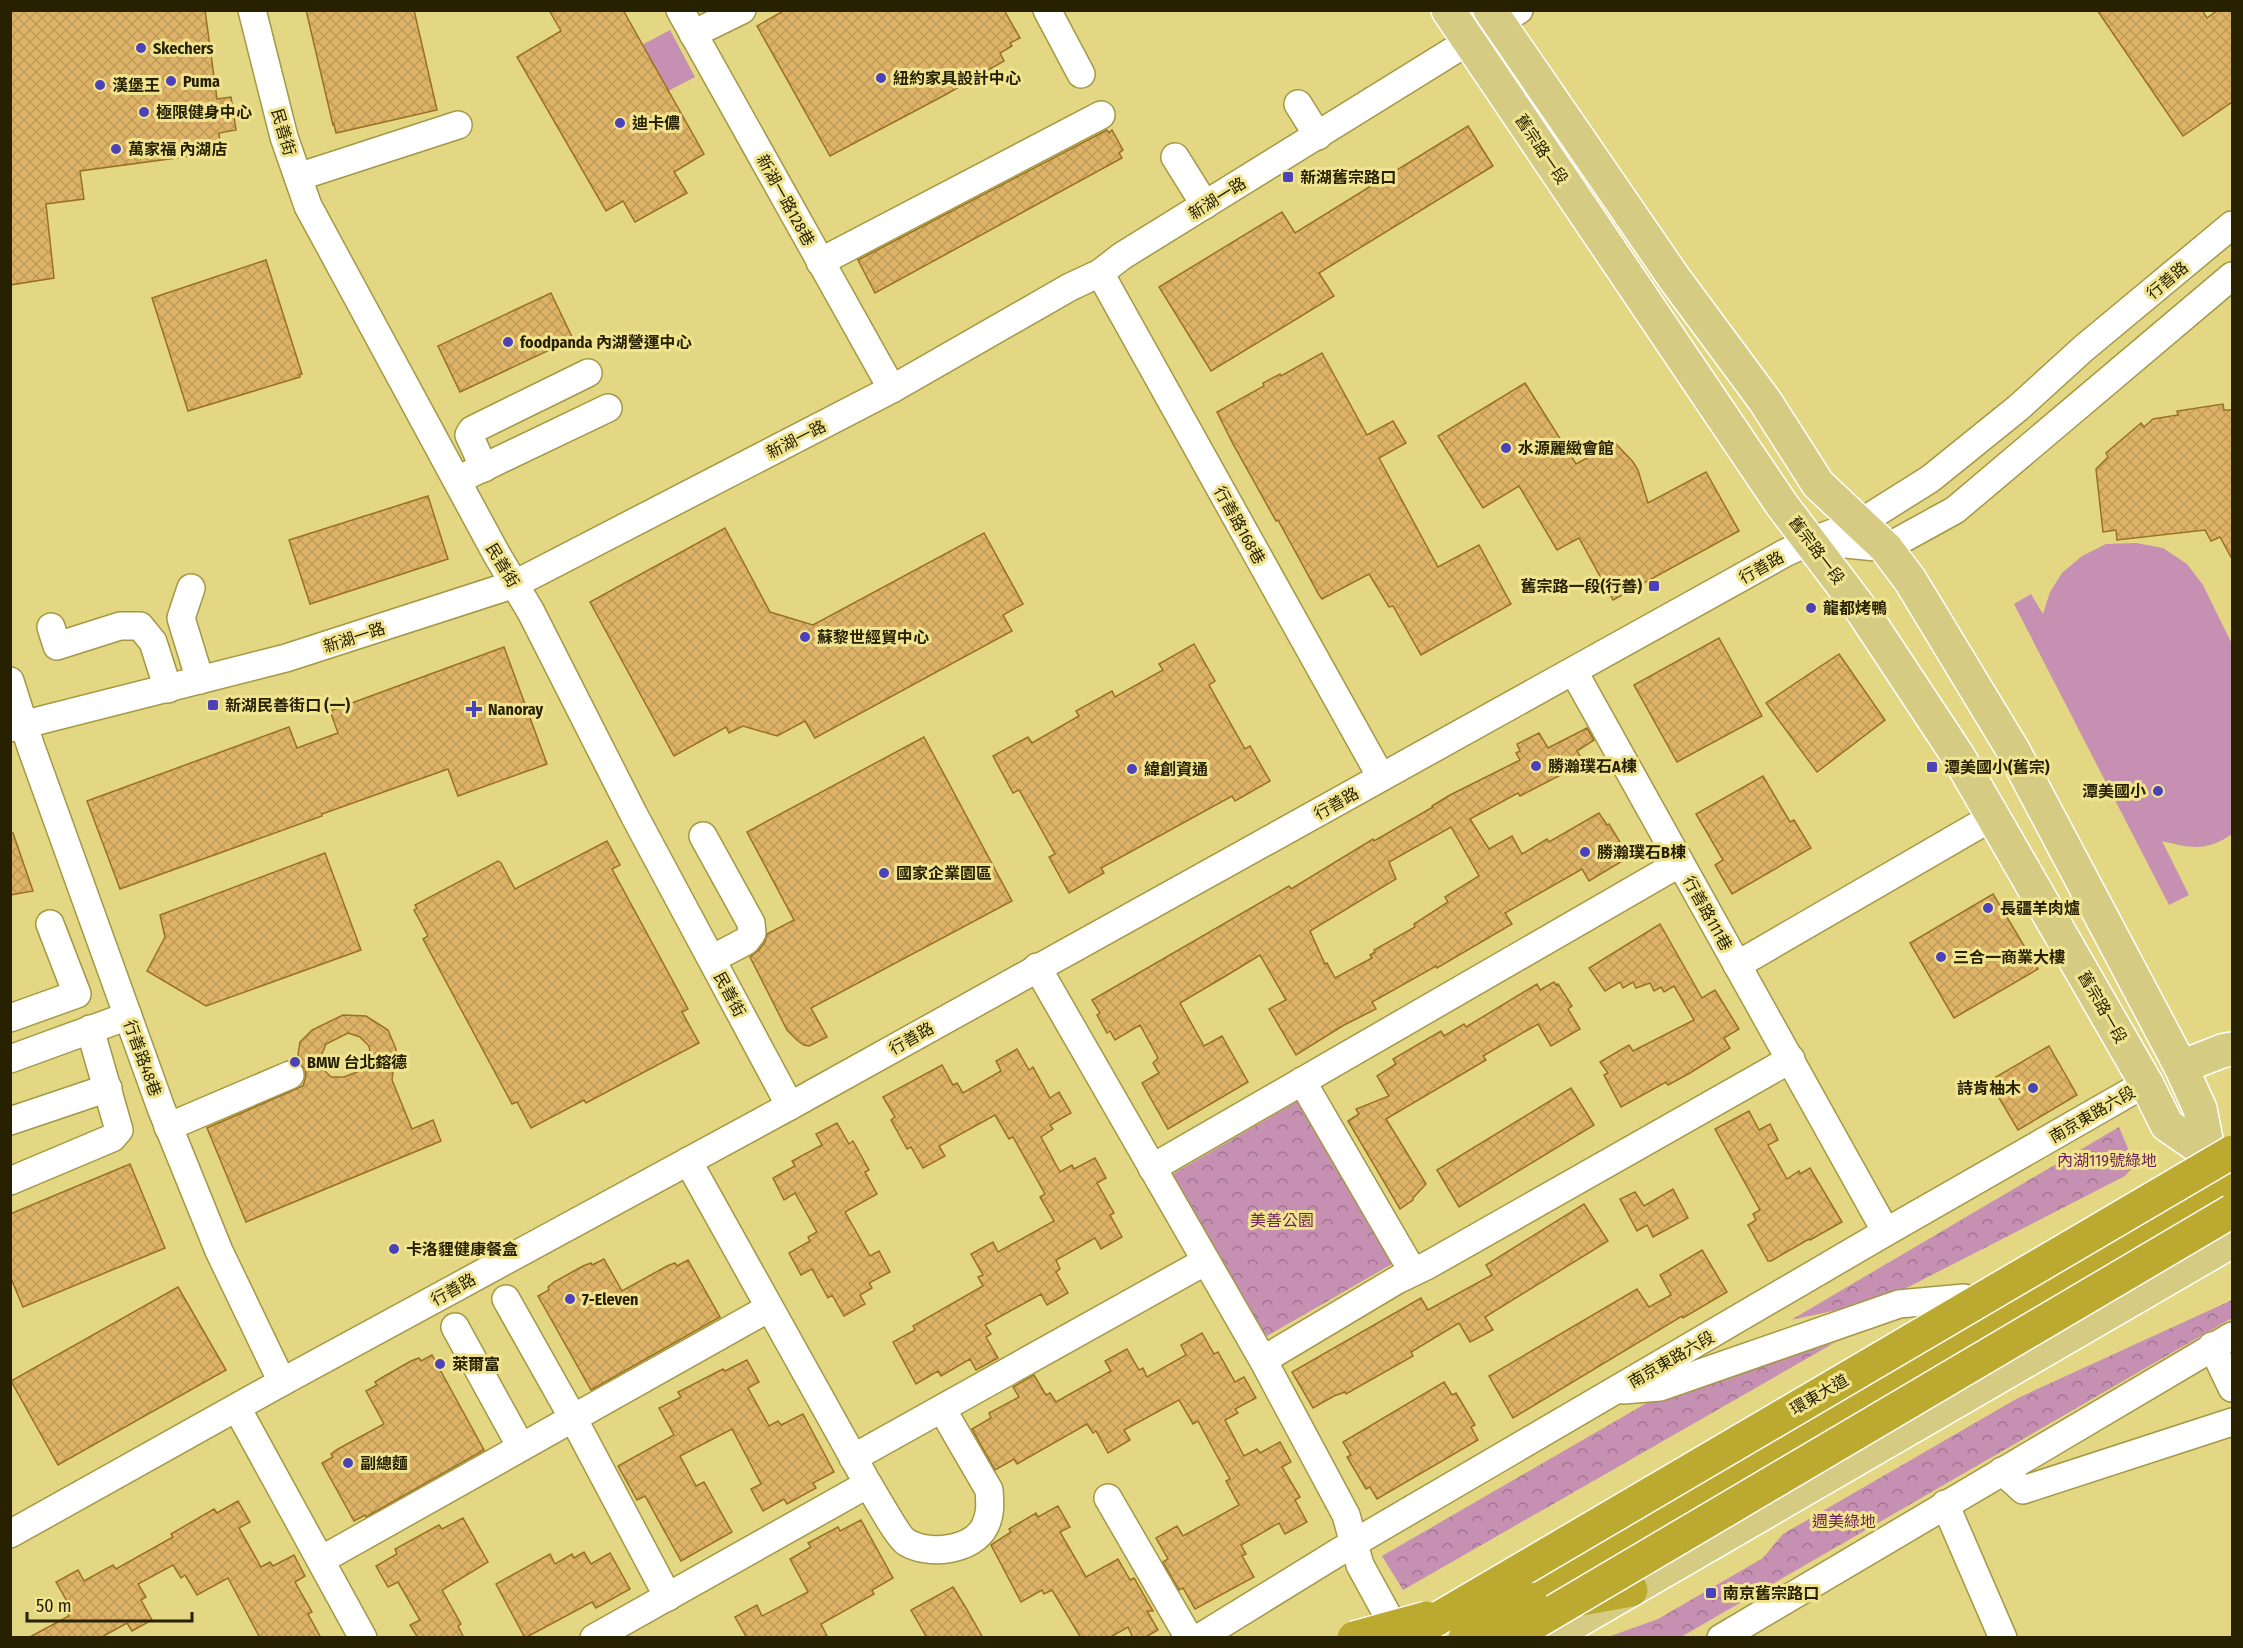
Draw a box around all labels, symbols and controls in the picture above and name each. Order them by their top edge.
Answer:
place label: Skechers [153,39,214,58]
marker: Skechers [134,41,148,55]
place label: 紐約家具設計中心 [893,69,1021,88]
marker: 紐約家具設計中心 [874,71,888,85]
place label: Puma [183,72,220,91]
marker: Puma [164,74,178,88]
place label: 漢堡王 [112,76,160,95]
marker: 漢堡王 [93,78,107,92]
place label: 極限健身中心 [156,103,252,122]
marker: 極限健身中心 [137,105,151,119]
street label: 民善街 [268,106,299,158]
street label: 舊宗路一段 [1511,111,1572,188]
place label: 迪卡儂 [632,114,680,133]
marker: 迪卡儂 [613,116,627,130]
place label: 萬家福 內湖店 [128,140,227,159]
marker: 萬家福 內湖店 [109,142,123,156]
street label: 新湖一路128巷 [753,151,818,249]
place label: 新湖舊宗路口 [1300,168,1396,187]
marker: 新湖舊宗路口 [1281,170,1295,184]
street label: 新湖一路 [1185,173,1249,223]
street label: 行善路 [2143,258,2192,303]
place label: foodpanda 內湖營運中心 [520,333,692,352]
marker: foodpanda 內湖營運中心 [501,335,515,349]
street label: 新湖一路 [763,416,829,462]
place label: 水源麗緻會館 [1518,439,1614,458]
marker: 水源麗緻會館 [1499,441,1513,455]
street label: 行善路168巷 [1210,483,1269,568]
street label: 舊宗路一段 [1785,513,1848,588]
street label: 民善街 [482,540,523,591]
street label: 行善路 [1736,547,1787,587]
place label: 舊宗路一段(行善) [1520,577,1642,596]
marker: 舊宗路一段(行善) [1647,579,1661,593]
place label: 龍都烤鴨 [1823,599,1887,618]
marker: 龍都烤鴨 [1804,601,1818,615]
street label: 新湖一路 [321,619,388,656]
place label: 蘇黎世經貿中心 [817,628,929,647]
marker: 蘇黎世經貿中心 [798,630,812,644]
place label: 新湖民善街口 (一) [225,696,350,715]
marker: 新湖民善街口 (一) [206,698,220,712]
marker: Nanoray [465,700,483,718]
place label: Nanoray [488,700,544,719]
place label: 勝瀚璞石A棟 [1548,757,1637,776]
place label: 潭美國小(舊宗) [1944,758,2050,777]
marker: 勝瀚璞石A棟 [1529,759,1543,773]
place label: 緯創資通 [1144,760,1208,779]
marker: 潭美國小(舊宗) [1925,760,1939,774]
marker: 緯創資通 [1125,762,1139,776]
place label: 潭美國小 [2082,782,2146,801]
street label: 行善路 [1311,783,1362,823]
marker: 潭美國小 [2151,784,2165,798]
place label: 勝瀚璞石B棟 [1597,843,1686,862]
marker: 勝瀚璞石B棟 [1578,845,1592,859]
place label: 國家企業園區 [896,864,992,883]
marker: 國家企業園區 [877,866,891,880]
street label: 行善路111巷 [1679,873,1736,954]
place label: 長疆羊肉爐 [2000,899,2080,918]
marker: 長疆羊肉爐 [1981,901,1995,915]
place label: 三合一商業大樓 [1953,948,2065,967]
marker: 三合一商業大樓 [1934,950,1948,964]
street label: 舊宗路一段 [2074,968,2131,1047]
street label: 民善街 [710,969,749,1020]
street label: 行善路48巷 [120,1017,165,1099]
street label: 行善路 [886,1018,937,1058]
place label: BMW 台北鎔德 [307,1053,407,1072]
marker: BMW 台北鎔德 [288,1055,302,1069]
place label: 詩肯柚木 [1957,1079,2021,1098]
marker: 詩肯柚木 [2026,1081,2040,1095]
street label: 南京東路六段 [2046,1082,2139,1147]
park label: 內湖119號綠地 [2057,1151,2157,1170]
park label: 美善公園 [1250,1211,1314,1230]
place label: 卡洛貍健康餐盒 [406,1240,518,1259]
marker: 卡洛貍健康餐盒 [387,1242,401,1256]
street label: 行善路 [428,1269,479,1309]
place label: 7-Eleven [582,1290,638,1309]
marker: 7-Eleven [563,1292,577,1306]
street label: 南京東路六段 [1625,1327,1718,1392]
place label: 萊爾富 [452,1355,500,1374]
marker: 萊爾富 [433,1357,447,1371]
street label: 環東大道 [1787,1370,1852,1419]
place label: 副總麵 [360,1454,408,1473]
marker: 副總麵 [341,1456,355,1470]
park label: 週美綠地 [1812,1512,1876,1531]
place label: 南京舊宗路口 [1723,1584,1819,1603]
scale bar [27,1585,192,1623]
marker: 南京舊宗路口 [1704,1586,1718,1600]
text: 50 m [36,1595,72,1617]

